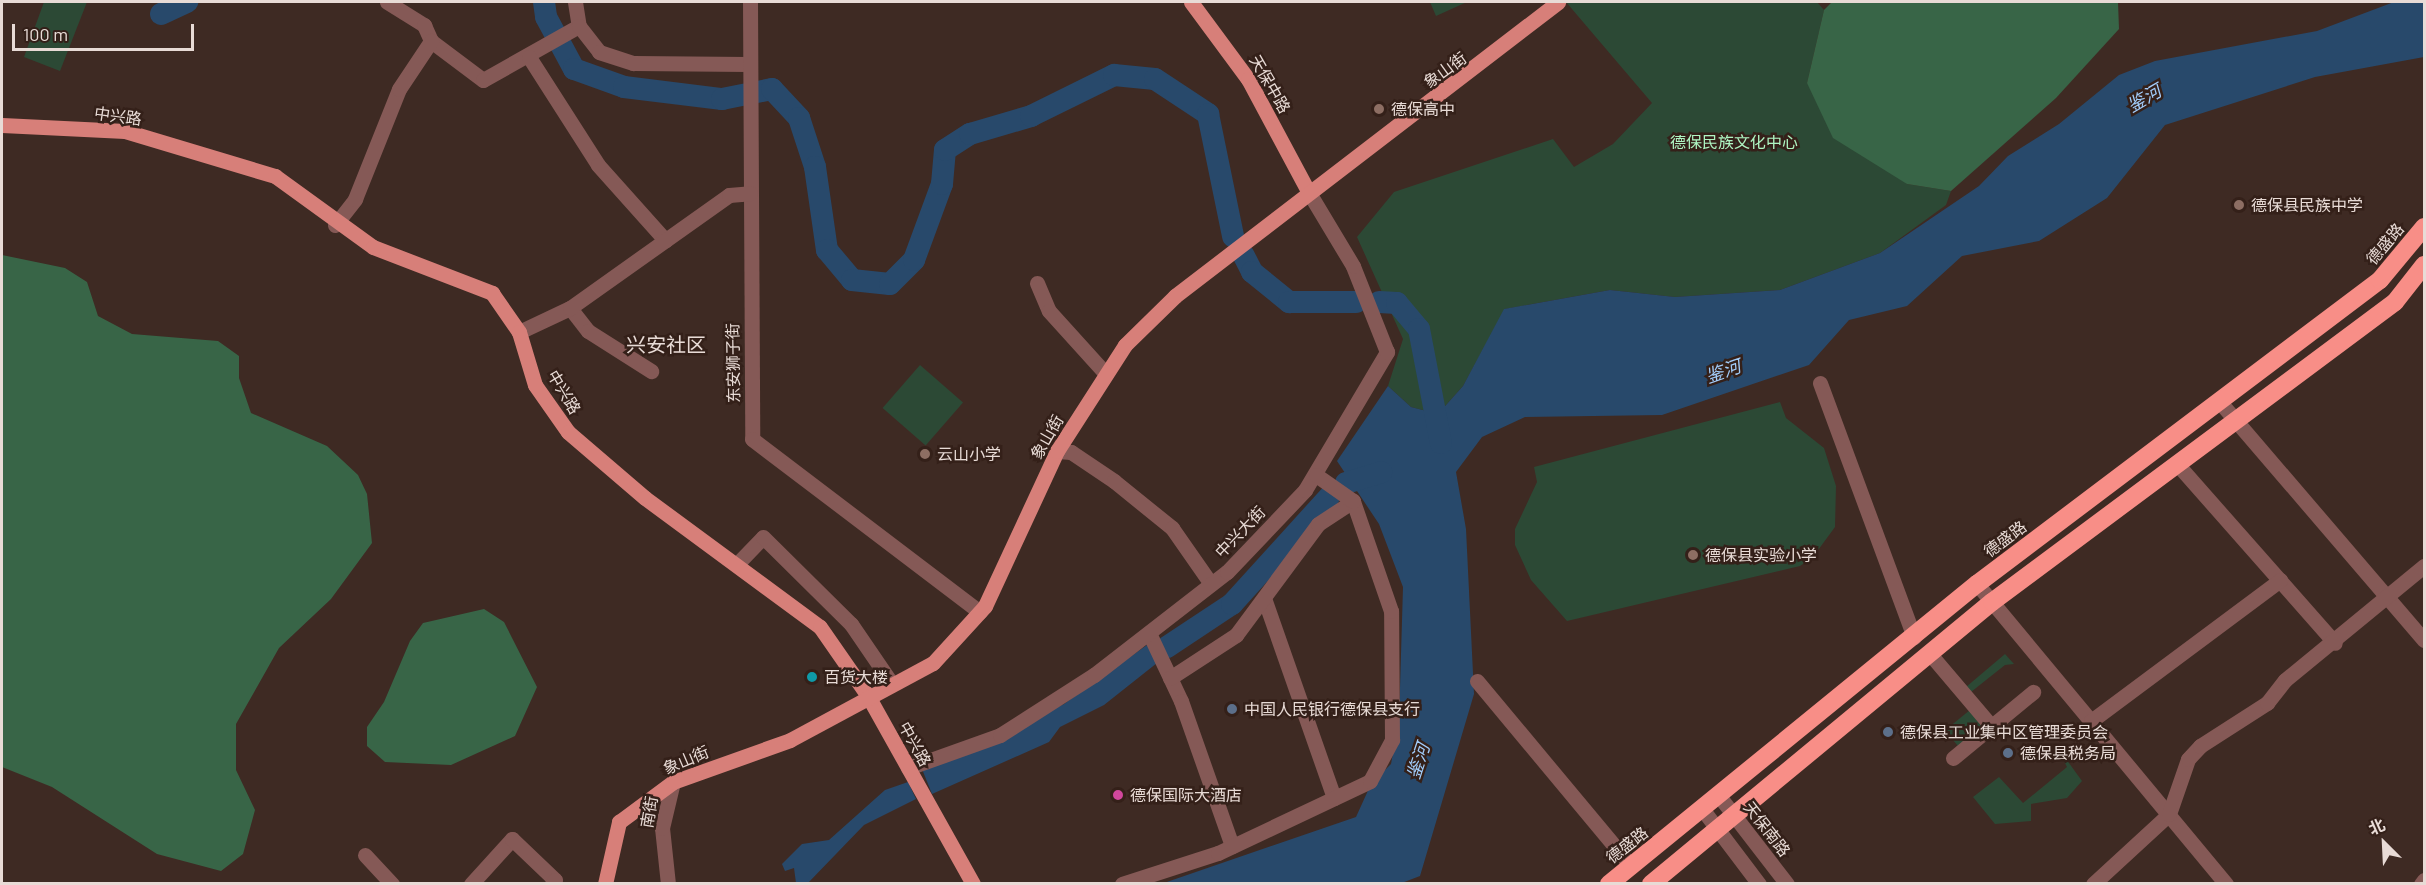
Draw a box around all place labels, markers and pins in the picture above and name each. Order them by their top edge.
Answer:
place label: 德保高中 [1391,99,1455,119]
marker: 德保高中 [1372,102,1386,116]
place label: 德保县民族中学 [2251,195,2363,215]
marker: 德保县民族中学 [2232,198,2246,212]
place label: 云山小学 [937,444,1001,464]
marker: 云山小学 [918,447,932,461]
place label: 德保县实验小学 [1705,545,1817,565]
marker: 德保县实验小学 [1686,548,1700,562]
place label: 百货大楼 [824,667,888,687]
marker: 百货大楼 [805,670,819,684]
place label: 中国人民银行德保县支行 [1244,699,1420,719]
marker: 中国人民银行德保县支行 [1225,702,1239,716]
place label: 德保县工业集中区管理委员会 [1900,722,2108,742]
marker: 德保县工业集中区管理委员会 [1881,725,1895,739]
place label: 德保县税务局 [2020,743,2116,763]
marker: 德保县税务局 [2001,746,2015,760]
place label: 德保国际大酒店 [1130,785,1242,805]
marker: 德保国际大酒店 [1111,788,1125,802]

